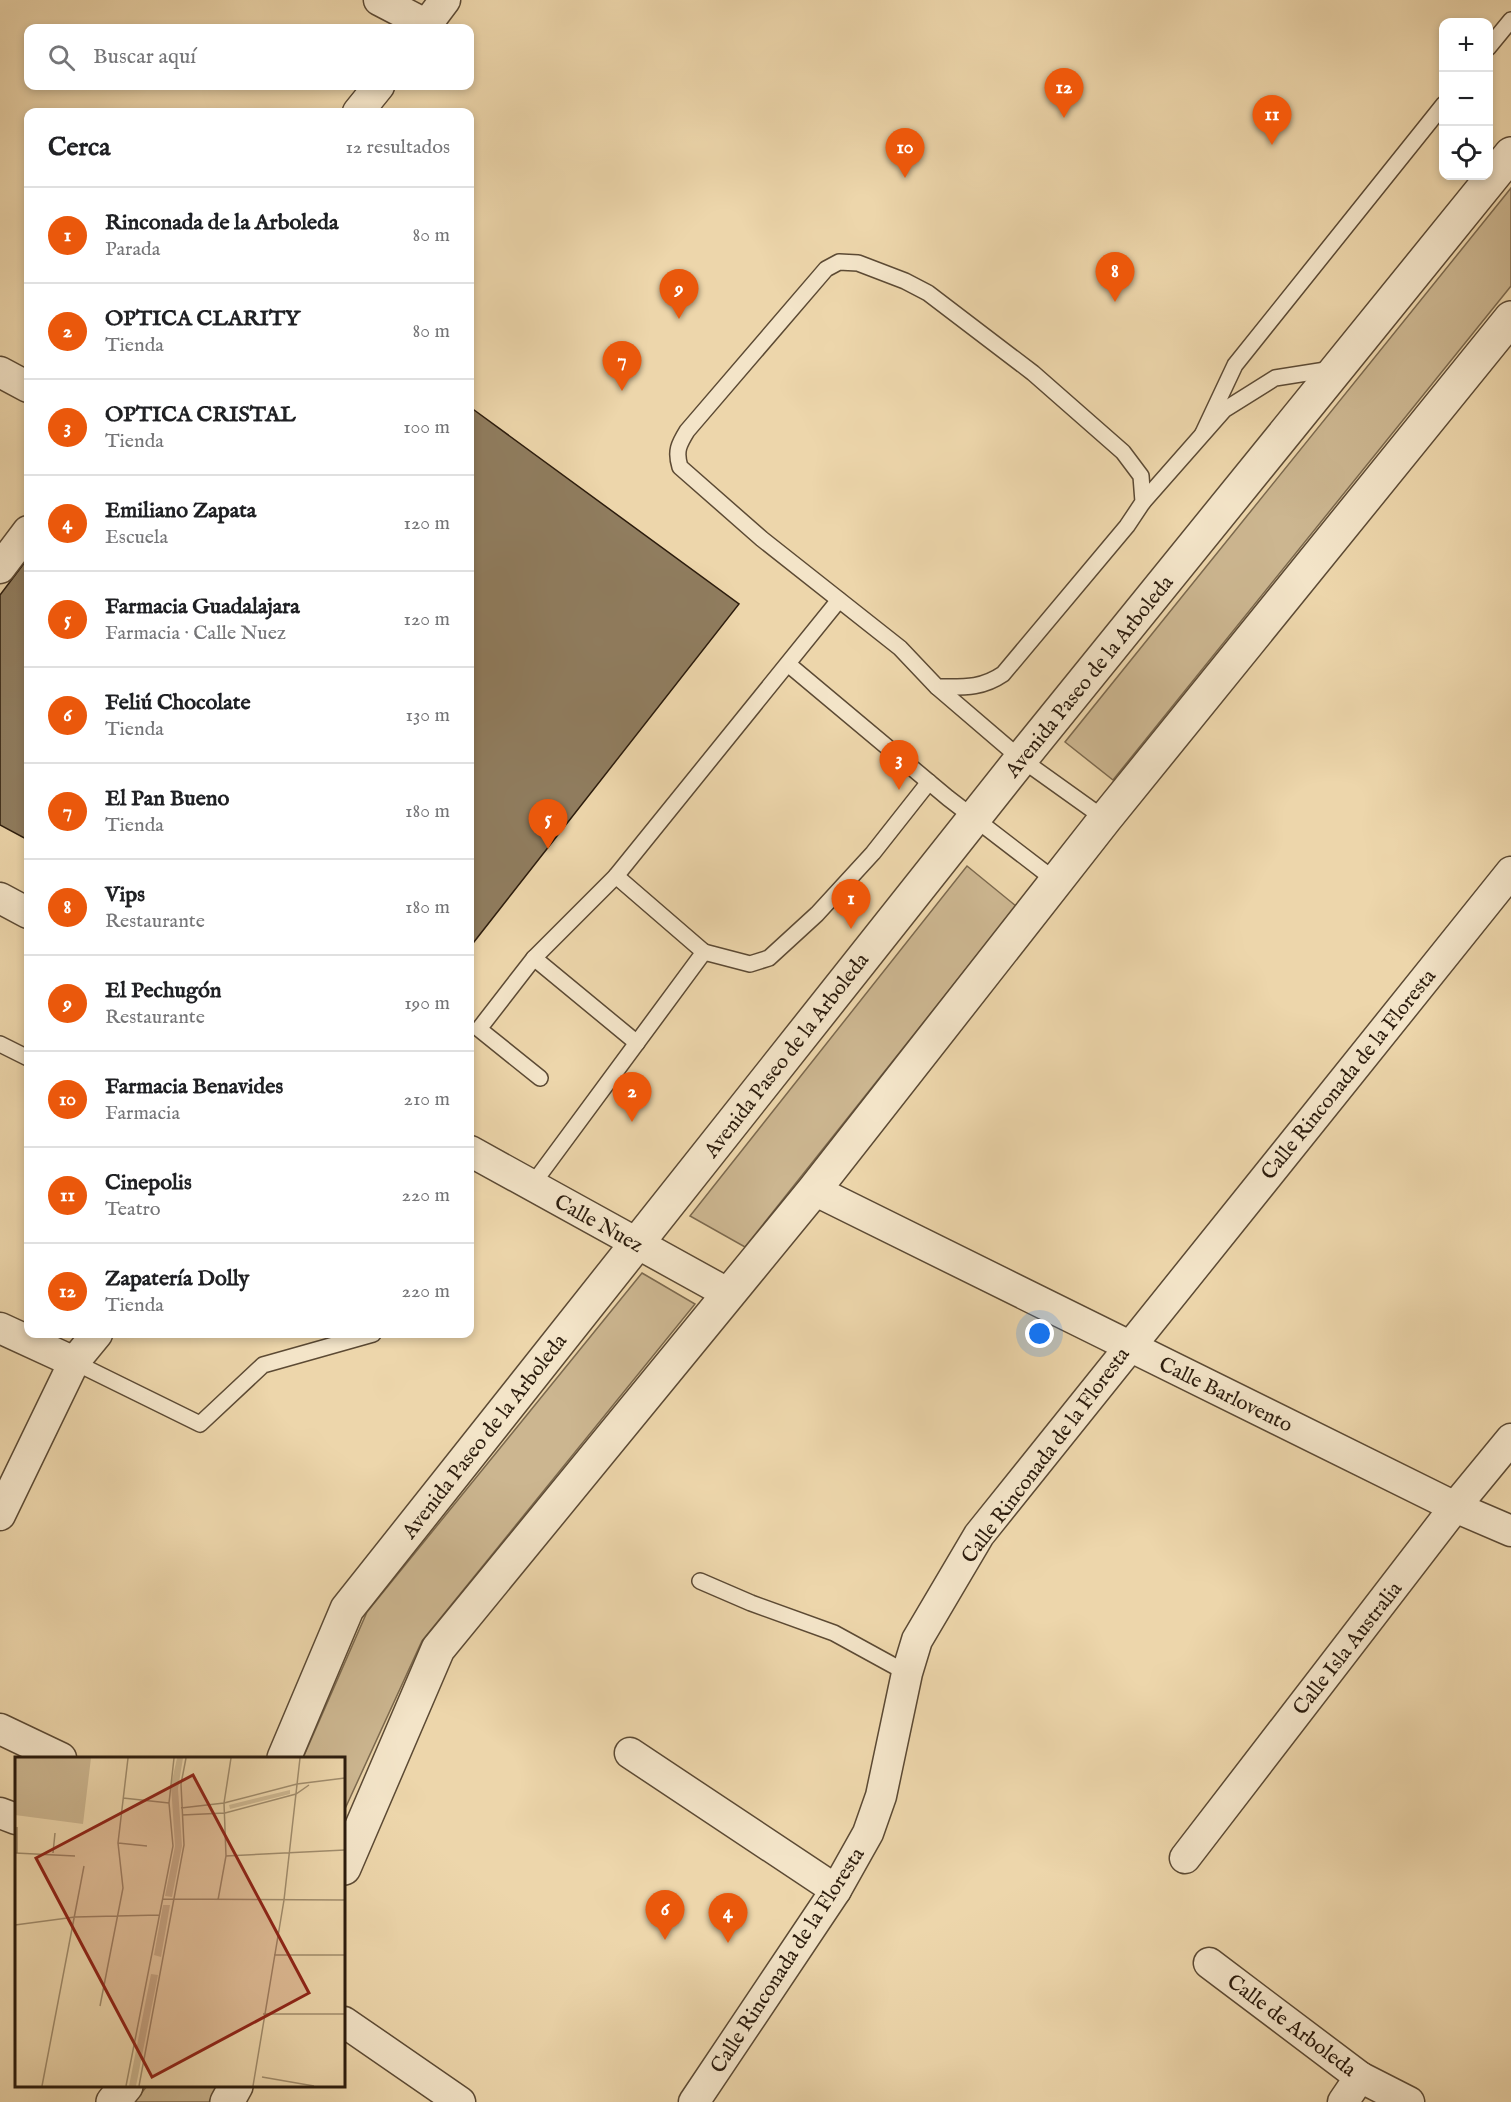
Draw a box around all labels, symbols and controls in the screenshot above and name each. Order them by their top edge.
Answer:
map controls [1439,18,1493,180]
button: + [1439,18,1493,72]
search box [24,24,474,90]
icon: search [45,41,78,74]
text: Buscar aquí [93,43,196,71]
pin: 12 [1044,68,1084,118]
button: − [1439,72,1493,126]
pin: 11 [1252,96,1292,145]
button: locate [1439,126,1493,180]
pin: 10 [886,128,924,178]
text: Cerca [48,131,110,164]
text: 12 resultados [345,135,450,160]
text: Rinconada de la Arboleda [105,209,338,237]
text: 1 [64,223,71,248]
text: 80 m [413,223,450,248]
text: Parada [105,237,160,262]
pin: 8 [1096,252,1134,302]
pin: 9 [660,270,698,319]
text: OPTICA CLARITY [105,305,300,333]
text: 2 [63,319,72,344]
text: 80 m [413,319,450,344]
text: Tienda [105,333,164,358]
pin: 7 [602,342,642,391]
text: OPTICA CRISTAL [105,401,296,429]
text: 3 [64,415,71,440]
text: 100 m [403,415,450,440]
text: Tienda [105,429,164,454]
text: Emiliano Zapata [105,497,256,525]
text: 4 [63,511,72,536]
text: 120 m [404,511,450,536]
text: Escuela [105,525,168,550]
street label: Avenida Paseo de la Arboleda [999,569,1181,785]
text: Farmacia Guadalajara [105,593,300,621]
text: 5 [64,607,71,632]
text: 120 m [404,607,450,632]
text: Farmacia · Calle Nuez [105,621,286,646]
text: Feliú Chocolate [105,689,251,717]
text: 6 [63,703,72,728]
text: 130 m [405,703,450,728]
text: Tienda [105,717,164,742]
pin: 3 [880,740,918,790]
text: El Pan Bueno [105,785,229,813]
text: 7 [63,799,72,824]
text: 180 m [405,799,450,824]
pin: 5 [528,800,568,849]
text: Tienda [105,813,164,838]
pin: 1 [832,880,870,929]
text: Vips [105,881,145,909]
text: 8 [64,895,71,920]
text: 180 m [405,895,450,920]
text: Restaurante [105,909,205,934]
street label: Avenida Paseo de la Arboleda [698,947,876,1165]
street label: Calle Rinconada de la Floresta [1256,963,1443,1186]
text: El Pechugón [105,977,221,1005]
text: 9 [63,991,72,1016]
text: 190 m [404,991,450,1016]
text: Restaurante [105,1005,205,1030]
pin: 2 [612,1072,652,1122]
text: Farmacia Benavides [105,1073,283,1101]
text: 10 [59,1087,76,1112]
text: 210 m [404,1087,450,1112]
text: Farmacia [105,1101,180,1126]
text: Cinepolis [105,1169,192,1197]
text: 11 [60,1183,75,1208]
text: 220 m [402,1183,450,1208]
street label: Calle Nuez [549,1189,648,1260]
text: Teatro [105,1197,161,1222]
text: Zapatería Dolly [105,1265,249,1293]
text: 12 [59,1279,76,1304]
text: 220 m [402,1279,450,1304]
text: Tienda [105,1293,164,1318]
your location [1025,1319,1054,1348]
street label: Avenida Paseo de la Arboleda [396,1328,574,1546]
street label: Calle Rinconada de la Floresta [956,1342,1137,1569]
street label: Calle Barlovento [1154,1351,1297,1439]
street label: Calle Isla Australia [1288,1576,1409,1721]
inset map [15,1757,345,2087]
street label: Calle Rinconada de la Floresta [705,1842,872,2079]
pin: 6 [646,1890,684,1940]
pin: 4 [708,1894,748,1943]
street label: Calle de Arboleda [1221,1969,1362,2084]

